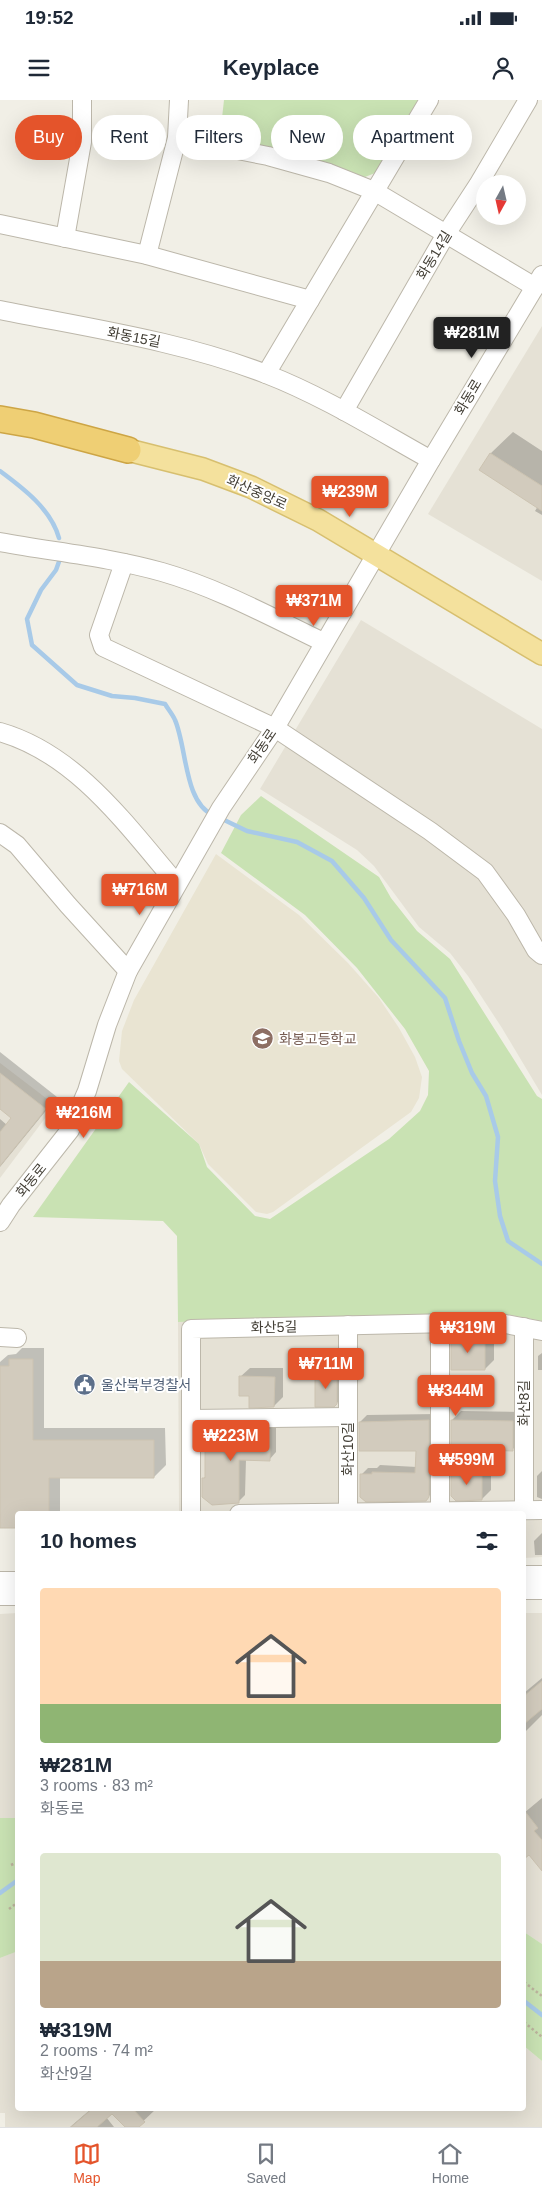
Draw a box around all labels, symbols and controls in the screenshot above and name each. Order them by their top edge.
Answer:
text: 19:52 [25,7,74,28]
icon: menu [25,54,53,82]
icon: person [489,54,517,82]
text: Keyplace [223,55,319,80]
chip: Buy [15,115,82,160]
chip: Rent [92,115,166,160]
chip: Filters [176,115,261,160]
chip: New [271,115,343,160]
chip: Apartment [353,115,472,160]
north arrow [476,175,526,225]
map controls [476,175,526,225]
street label: 화동14길 [413,228,455,282]
pin: ₩281M [437,316,507,359]
street label: 화동15길 [106,324,162,350]
text: ₩281M [444,324,500,341]
street label: 화동로 [451,376,485,418]
street label: 화산중앙로 [224,472,290,512]
pin: ₩239M [315,476,385,518]
text: ₩239M [322,483,378,500]
pin: ₩371M [279,584,349,627]
text: ₩371M [286,592,342,609]
street label: 화동로 [245,725,280,766]
pin: ₩716M [105,874,175,916]
text: ₩716M [112,881,168,898]
school or university icon: 화봉고등학교 [251,1027,275,1051]
place label: 화봉고등학교 [279,1031,356,1047]
pin: ₩216M [49,1096,119,1139]
text: ₩216M [56,1104,112,1121]
street label: 화동로 [13,1160,49,1200]
pin: ₩319M [433,1312,503,1354]
street label: 화산5길 [251,1319,297,1335]
text: ₩319M [440,1319,496,1336]
pin: ₩711M [291,1348,361,1390]
text: ₩711M [299,1355,353,1372]
public building icon: 울산북부경찰서 [73,1373,97,1397]
pin: ₩344M [421,1374,491,1417]
place label: 울산북부경찰서 [101,1377,191,1393]
street label: 화산8길 [516,1380,532,1426]
text: ₩344M [428,1382,484,1399]
pin: ₩223M [196,1420,266,1462]
street label: 화산10길 [340,1422,356,1476]
text: ₩223M [203,1427,259,1444]
pin: ₩599M [432,1444,502,1486]
text: ₩599M [439,1451,495,1468]
icon: filters [473,1527,501,1555]
text: 10 homes [40,1529,137,1552]
icon: home [226,1621,316,1711]
text: ₩281M [40,1753,112,1776]
text: 3 rooms · 83 m² [40,1777,153,1794]
text: 화동로 [40,1800,84,1817]
icon: home [226,1886,316,1976]
text: ₩319M [40,2018,112,2041]
text: 2 rooms · 74 m² [40,2042,153,2059]
text: 화산9길 [40,2065,93,2082]
tab: Map [73,2140,101,2186]
tab: Saved [246,2140,286,2186]
tab: Home [432,2140,469,2186]

